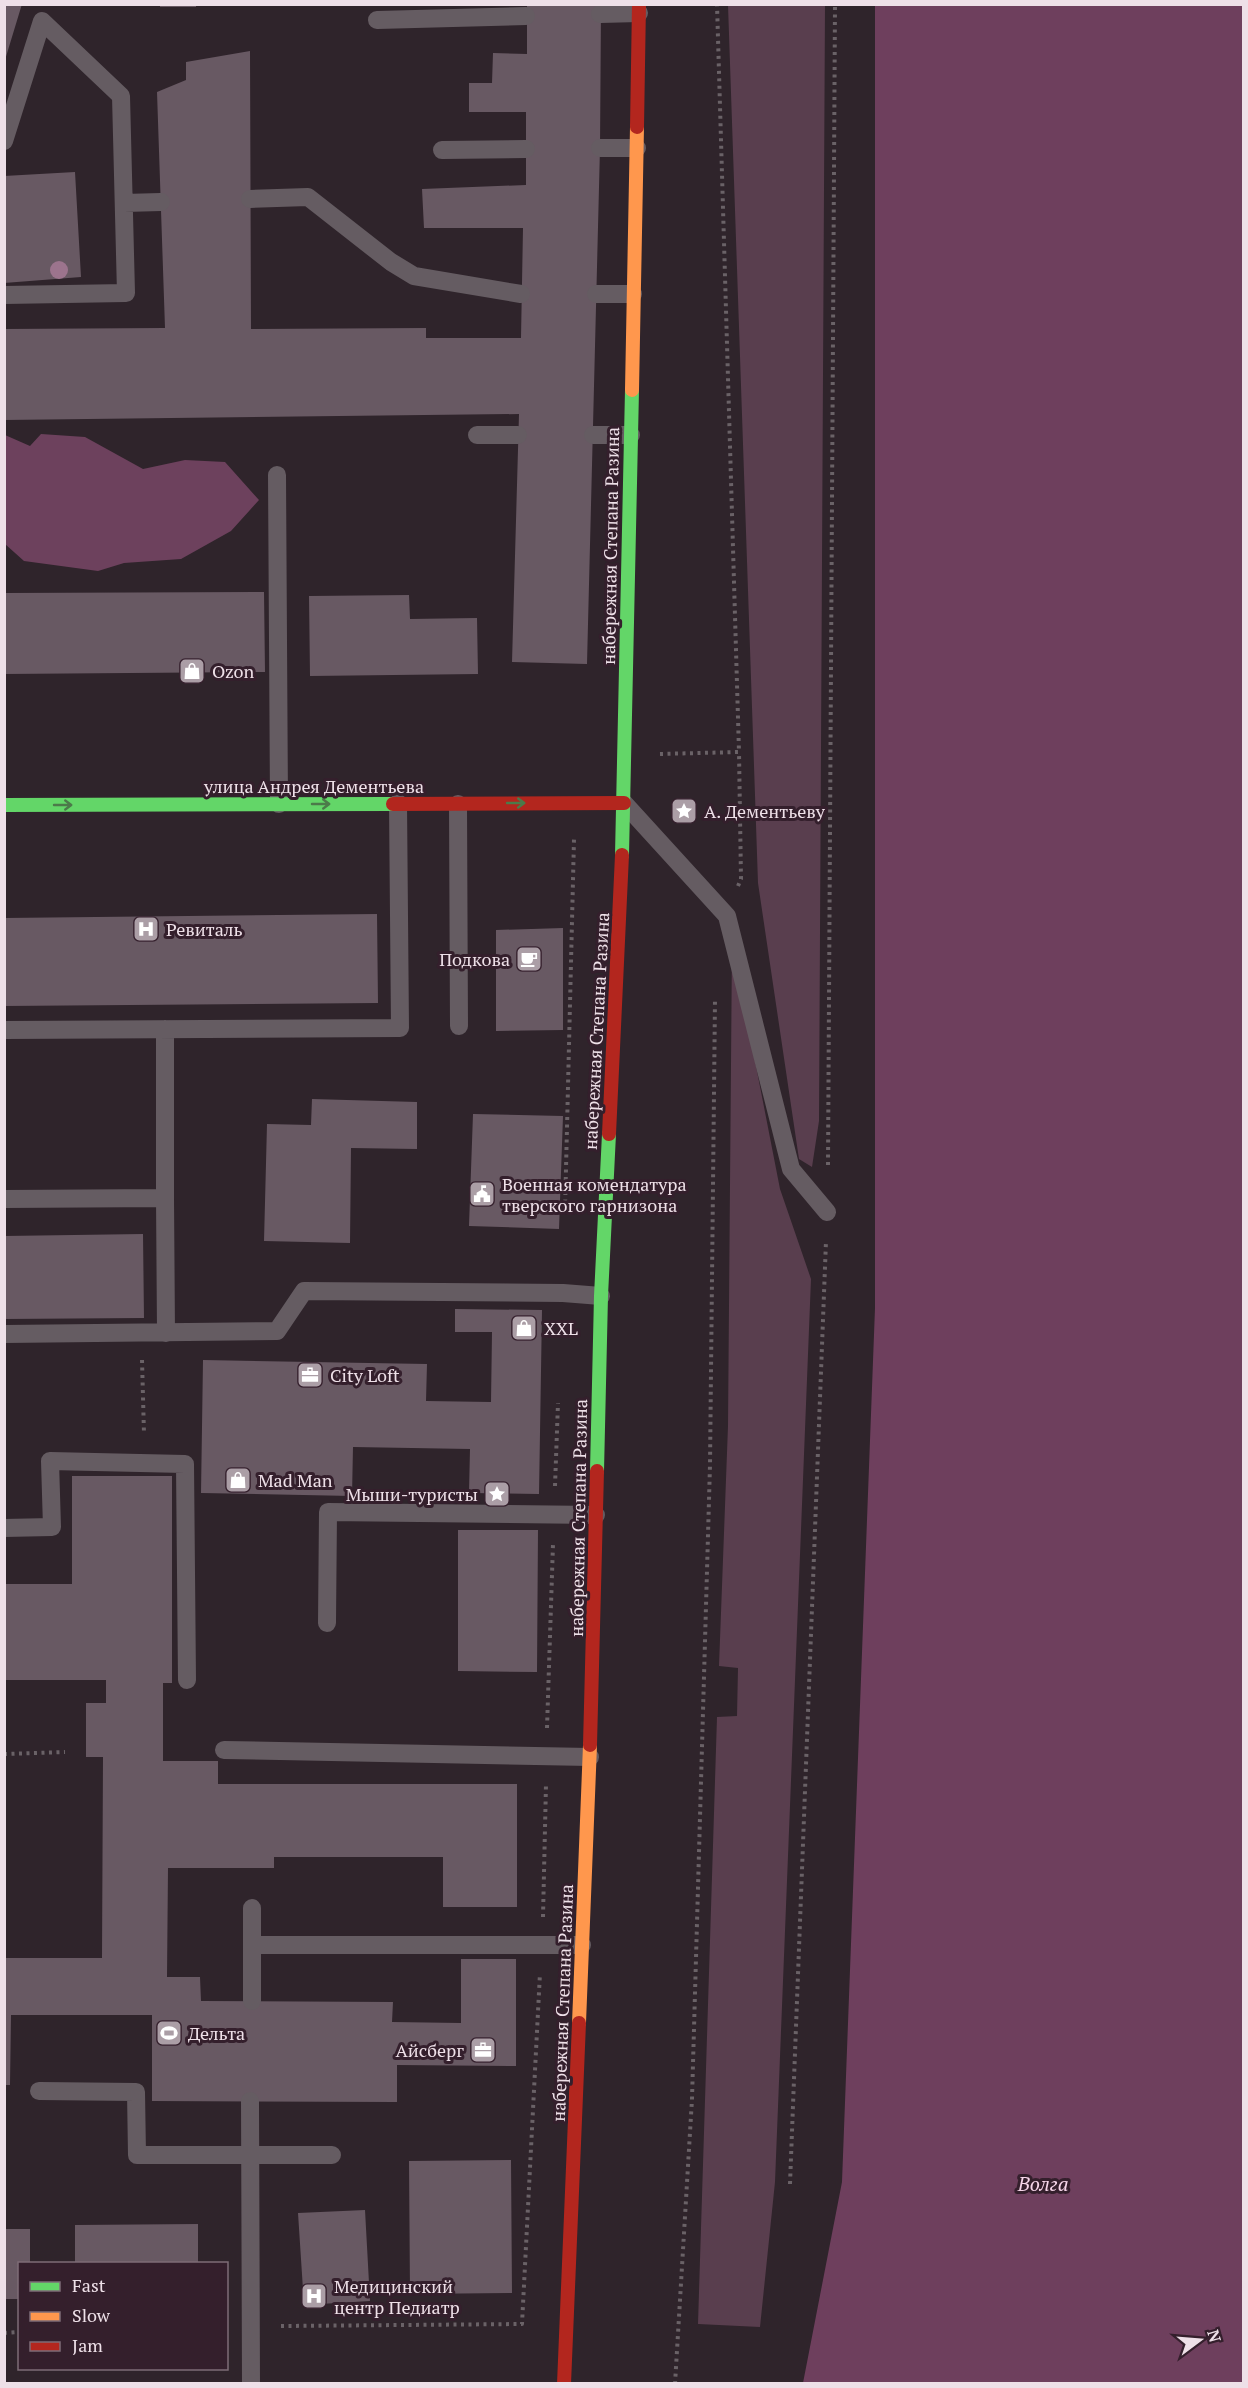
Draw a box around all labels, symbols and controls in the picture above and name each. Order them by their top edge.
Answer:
street label: набережная Степана Разина [596,427,624,665]
shop icon: Ozon [177,656,207,686]
place label: Ozon [212,659,255,683]
street label: улица Андрея Дементьева [203,774,424,798]
place icon: А. Дементьеву [669,796,699,826]
one-way arrow [505,797,525,809]
one-way arrow [310,798,330,810]
one-way arrow [52,799,72,811]
place label: А. Дементьеву [704,799,826,823]
street label: набережная Степана Разина [578,912,614,1150]
hospital icon: Ревиталь [131,914,161,944]
place label: Ревиталь [166,917,243,941]
cafe icon: Подкова [514,944,544,974]
place label: Подкова [439,947,510,971]
place label: Военная комендатура тверского гарнизона [502,1172,687,1217]
public building icon: Военная комендатура тверского гарнизона [467,1179,497,1209]
shop icon: XXL [509,1313,539,1343]
place label: XXL [544,1316,578,1340]
office icon: City Loft [295,1360,325,1390]
place label: City Loft [330,1363,400,1387]
street label: набережная Степана Разина [564,1399,592,1637]
shop icon: Mad Man [223,1465,253,1495]
place label: Mad Man [258,1468,333,1492]
place icon: Мыши-туристы [482,1479,512,1509]
place label: Мыши-туристы [346,1482,478,1506]
street label: набережная Степана Разина [546,1884,578,2122]
sports icon: Дельта [154,2018,184,2048]
place label: Дельта [188,2021,245,2045]
office icon: Айсберг [468,2035,498,2065]
place label: Айсберг [396,2038,464,2062]
water label: Волга [1017,2170,1068,2197]
legend [18,2262,228,2370]
text: Fast [72,2273,106,2297]
place label: Медицинский центр Педиатр [334,2274,460,2319]
hospital icon: Медицинский центр Педиатр [299,2281,329,2311]
text: Slow [72,2303,111,2327]
north arrow [1170,2310,1230,2370]
text: N [1202,2327,1227,2345]
text: Jam [72,2333,103,2357]

